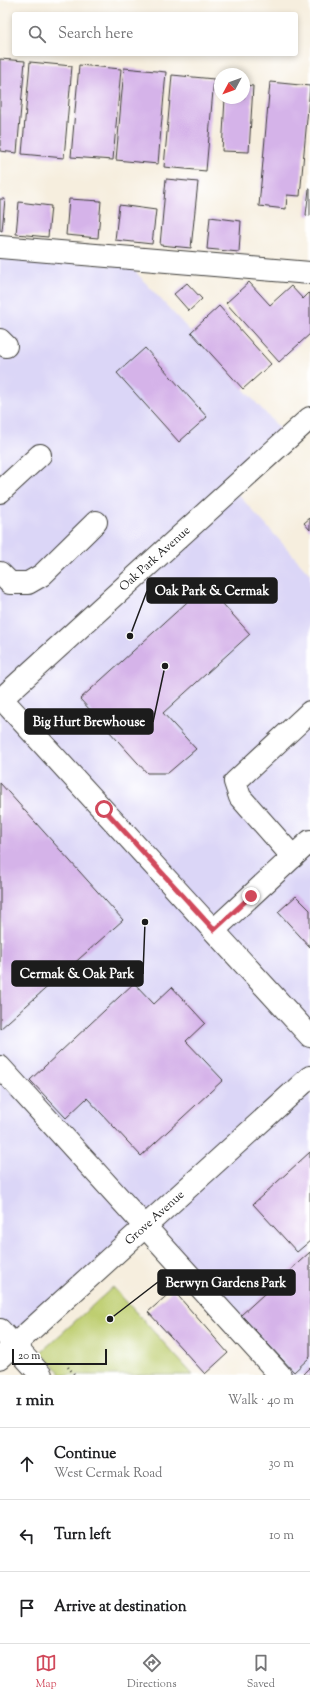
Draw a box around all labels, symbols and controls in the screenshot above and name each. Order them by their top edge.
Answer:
search box [12,12,298,56]
icon: search [26,23,48,45]
text: Search here [58,24,133,45]
north arrow [214,68,250,104]
street label: Oak Park Avenue [115,522,195,596]
callout: Oak Park & Cermak [147,578,277,603]
text: Oak Park & Cermak [155,583,270,601]
callout: Big Hurt Brewhouse [25,709,153,734]
text: Big Hurt Brewhouse [33,714,145,732]
route start [95,800,113,818]
route end [242,887,260,905]
callout: Cermak & Oak Park [12,961,143,986]
text: Cermak & Oak Park [20,966,135,984]
street label: Grove Avenue [121,1186,189,1250]
callout: Berwyn Gardens Park [158,1270,295,1295]
text: Berwyn Gardens Park [166,1275,287,1293]
scale bar [12,1347,107,1366]
text: 20 m [18,1348,40,1364]
text: 1 min [16,1389,54,1413]
text: Walk · 40 m [228,1392,294,1410]
text: Continue [54,1444,116,1465]
icon: ahead [16,1453,38,1475]
text: 30 m [268,1455,294,1473]
text: West Cermak Road [54,1465,162,1483]
icon: left [16,1525,38,1547]
text: Turn left [54,1525,111,1546]
text: 10 m [269,1527,294,1545]
icon: arrive [16,1597,38,1619]
text: Arrive at destination [54,1597,187,1618]
tab: Map [35,1652,57,1692]
tab: Directions [127,1652,177,1692]
tab: Saved [247,1652,275,1692]

